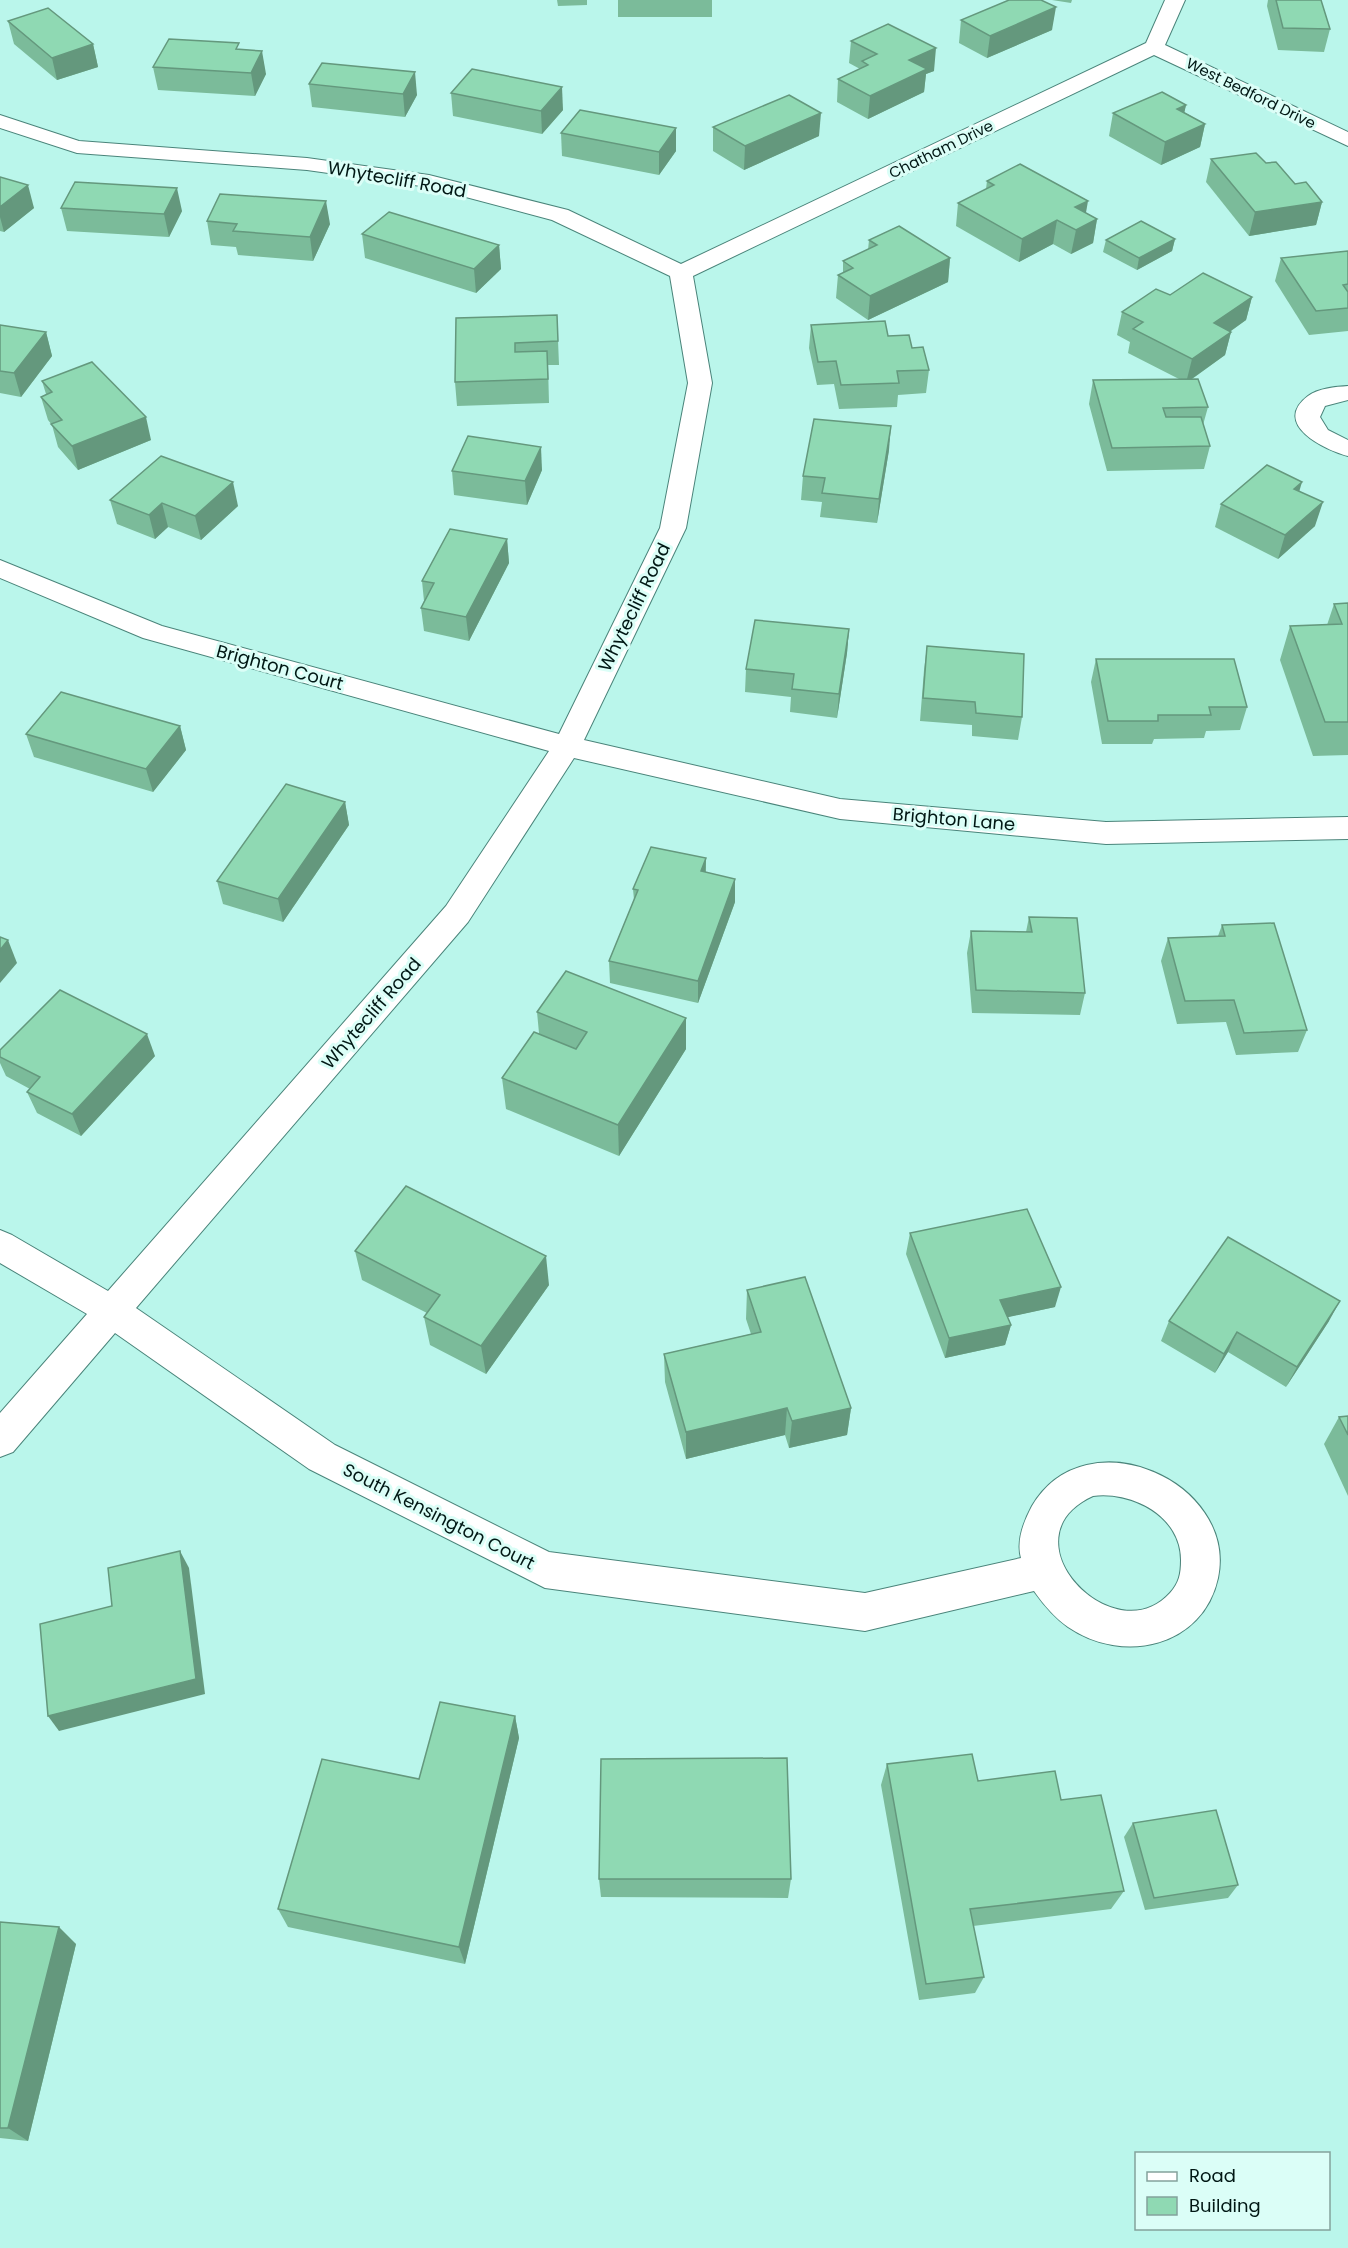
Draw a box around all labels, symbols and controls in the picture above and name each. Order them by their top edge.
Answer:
street label: West Bedford Drive [1183,52,1319,134]
street label: Chatham Drive [885,115,997,183]
street label: Whytecliff Road [326,155,468,203]
street label: Whytecliff Road [592,539,676,675]
street label: Brighton Court [214,638,346,696]
street label: Brighton Lane [892,801,1016,837]
street label: Whytecliff Road [316,952,426,1074]
street label: South Kensington Court [339,1457,539,1575]
legend [1135,2152,1330,2230]
text: Road [1189,2163,1236,2188]
text: Building [1189,2193,1261,2218]

